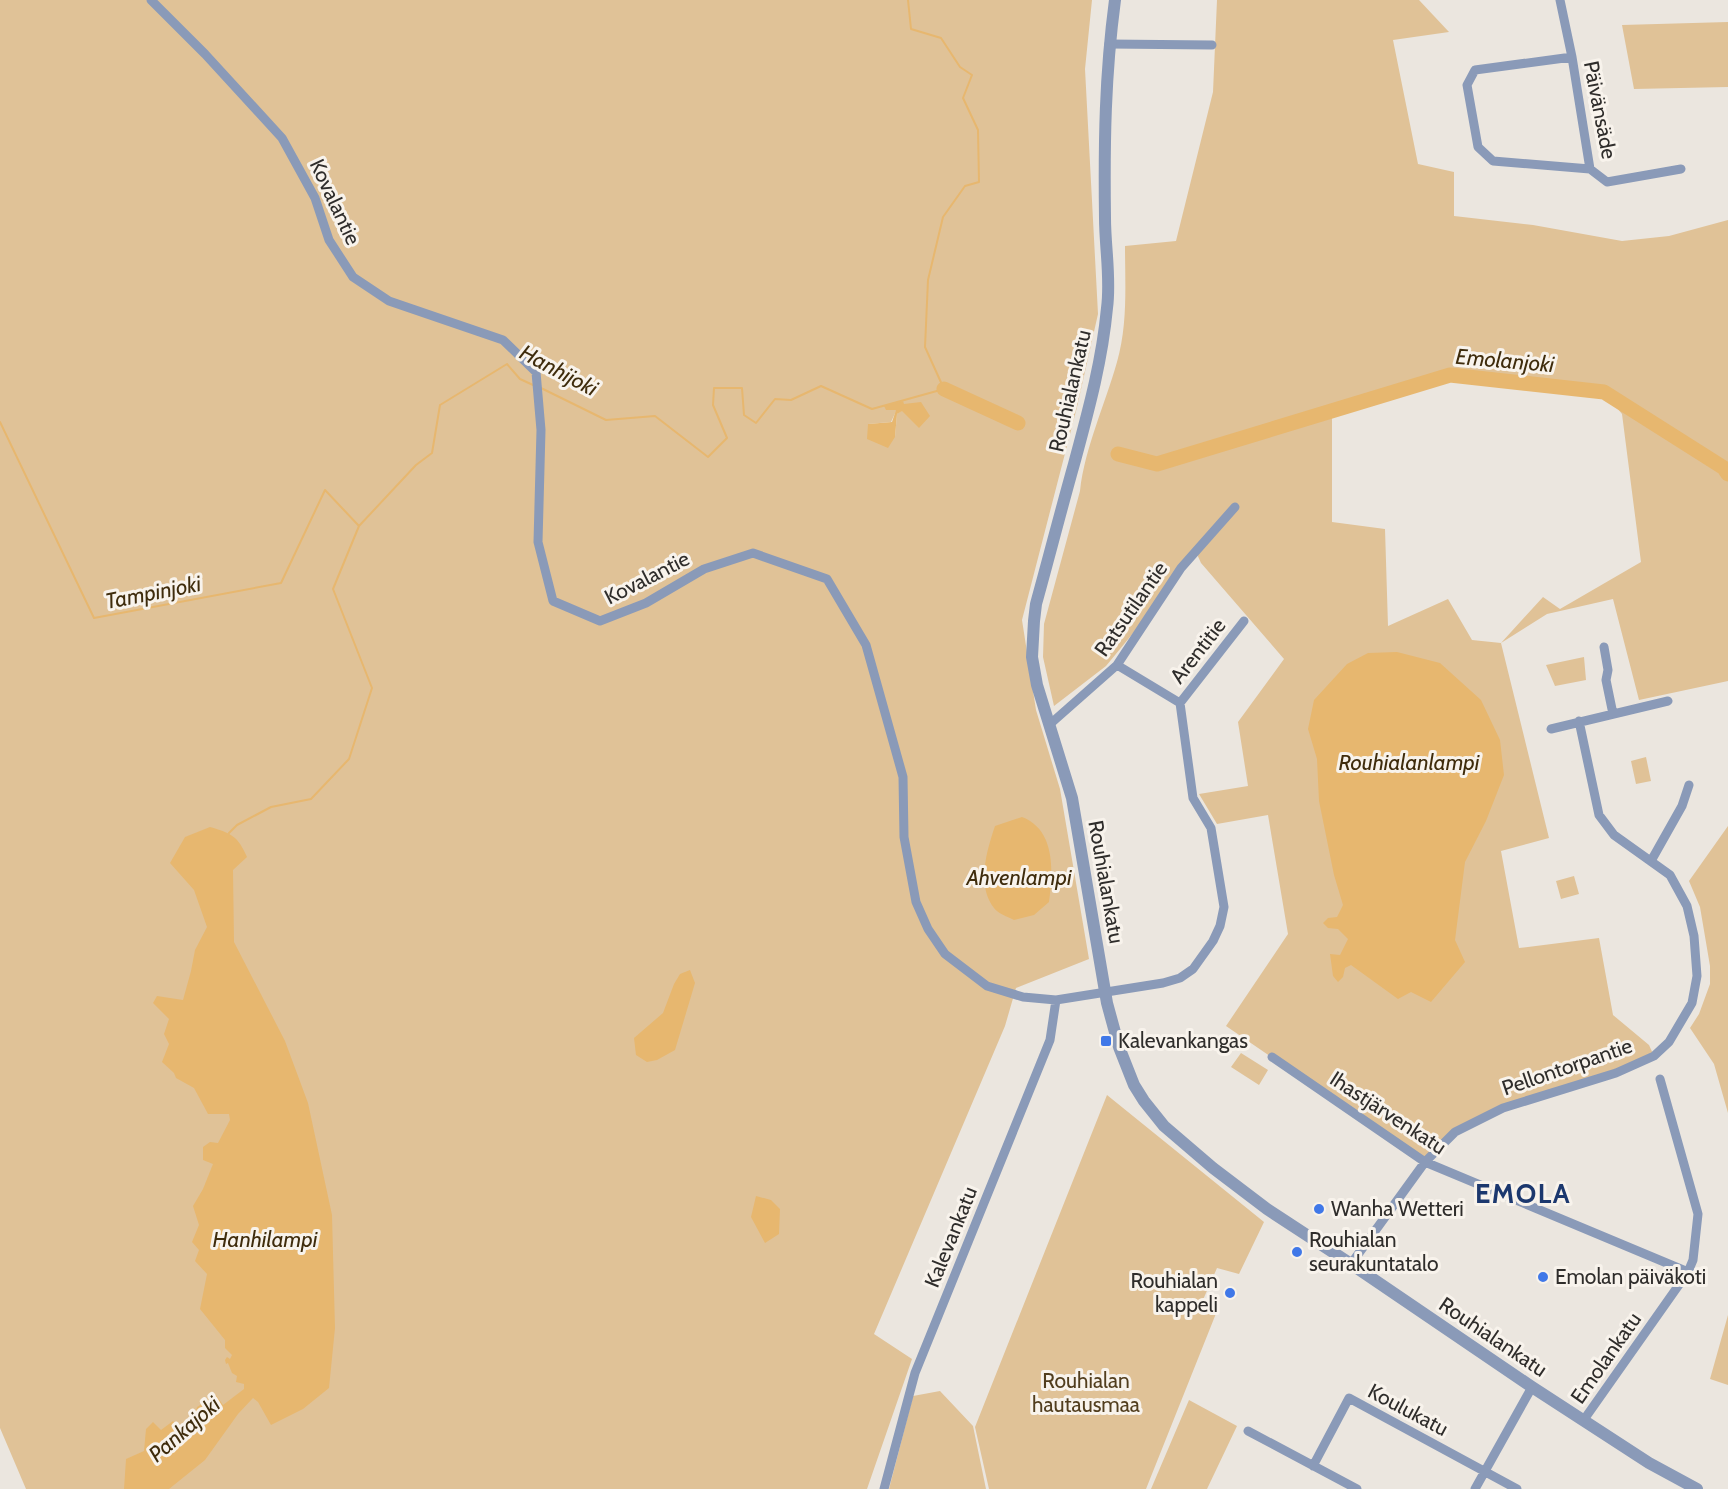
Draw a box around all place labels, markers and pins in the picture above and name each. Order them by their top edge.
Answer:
place label: Kalevankangas [1118,1028,1248,1053]
marker: Kalevankangas [1099,1034,1113,1048]
place label: Wanha Wetteri [1331,1196,1464,1221]
marker: Wanha Wetteri [1312,1202,1326,1216]
place label: Rouhialan seurakuntatalo [1309,1227,1439,1276]
marker: Rouhialan seurakuntatalo [1290,1245,1304,1259]
place label: Emolan päiväkoti [1555,1264,1706,1289]
place label: Rouhialan kappeli [1130,1268,1218,1317]
marker: Emolan päiväkoti [1536,1270,1550,1284]
marker: Rouhialan kappeli [1223,1286,1237,1300]

